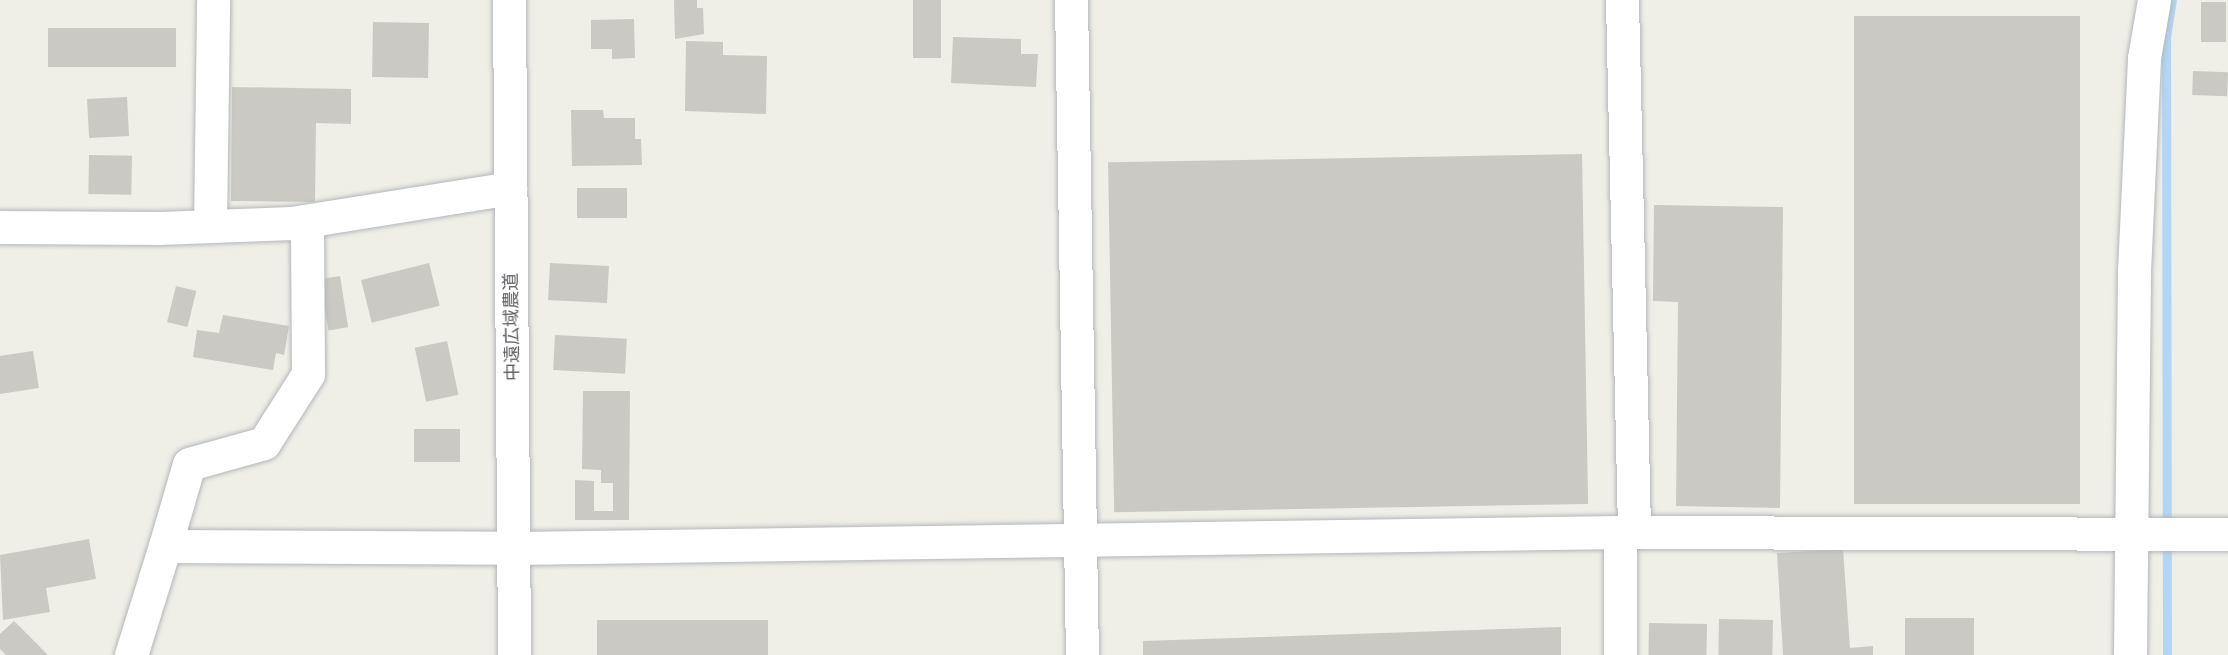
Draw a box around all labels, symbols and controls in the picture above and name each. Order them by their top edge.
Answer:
street label: 中遠広域農道 [500,273,524,381]

